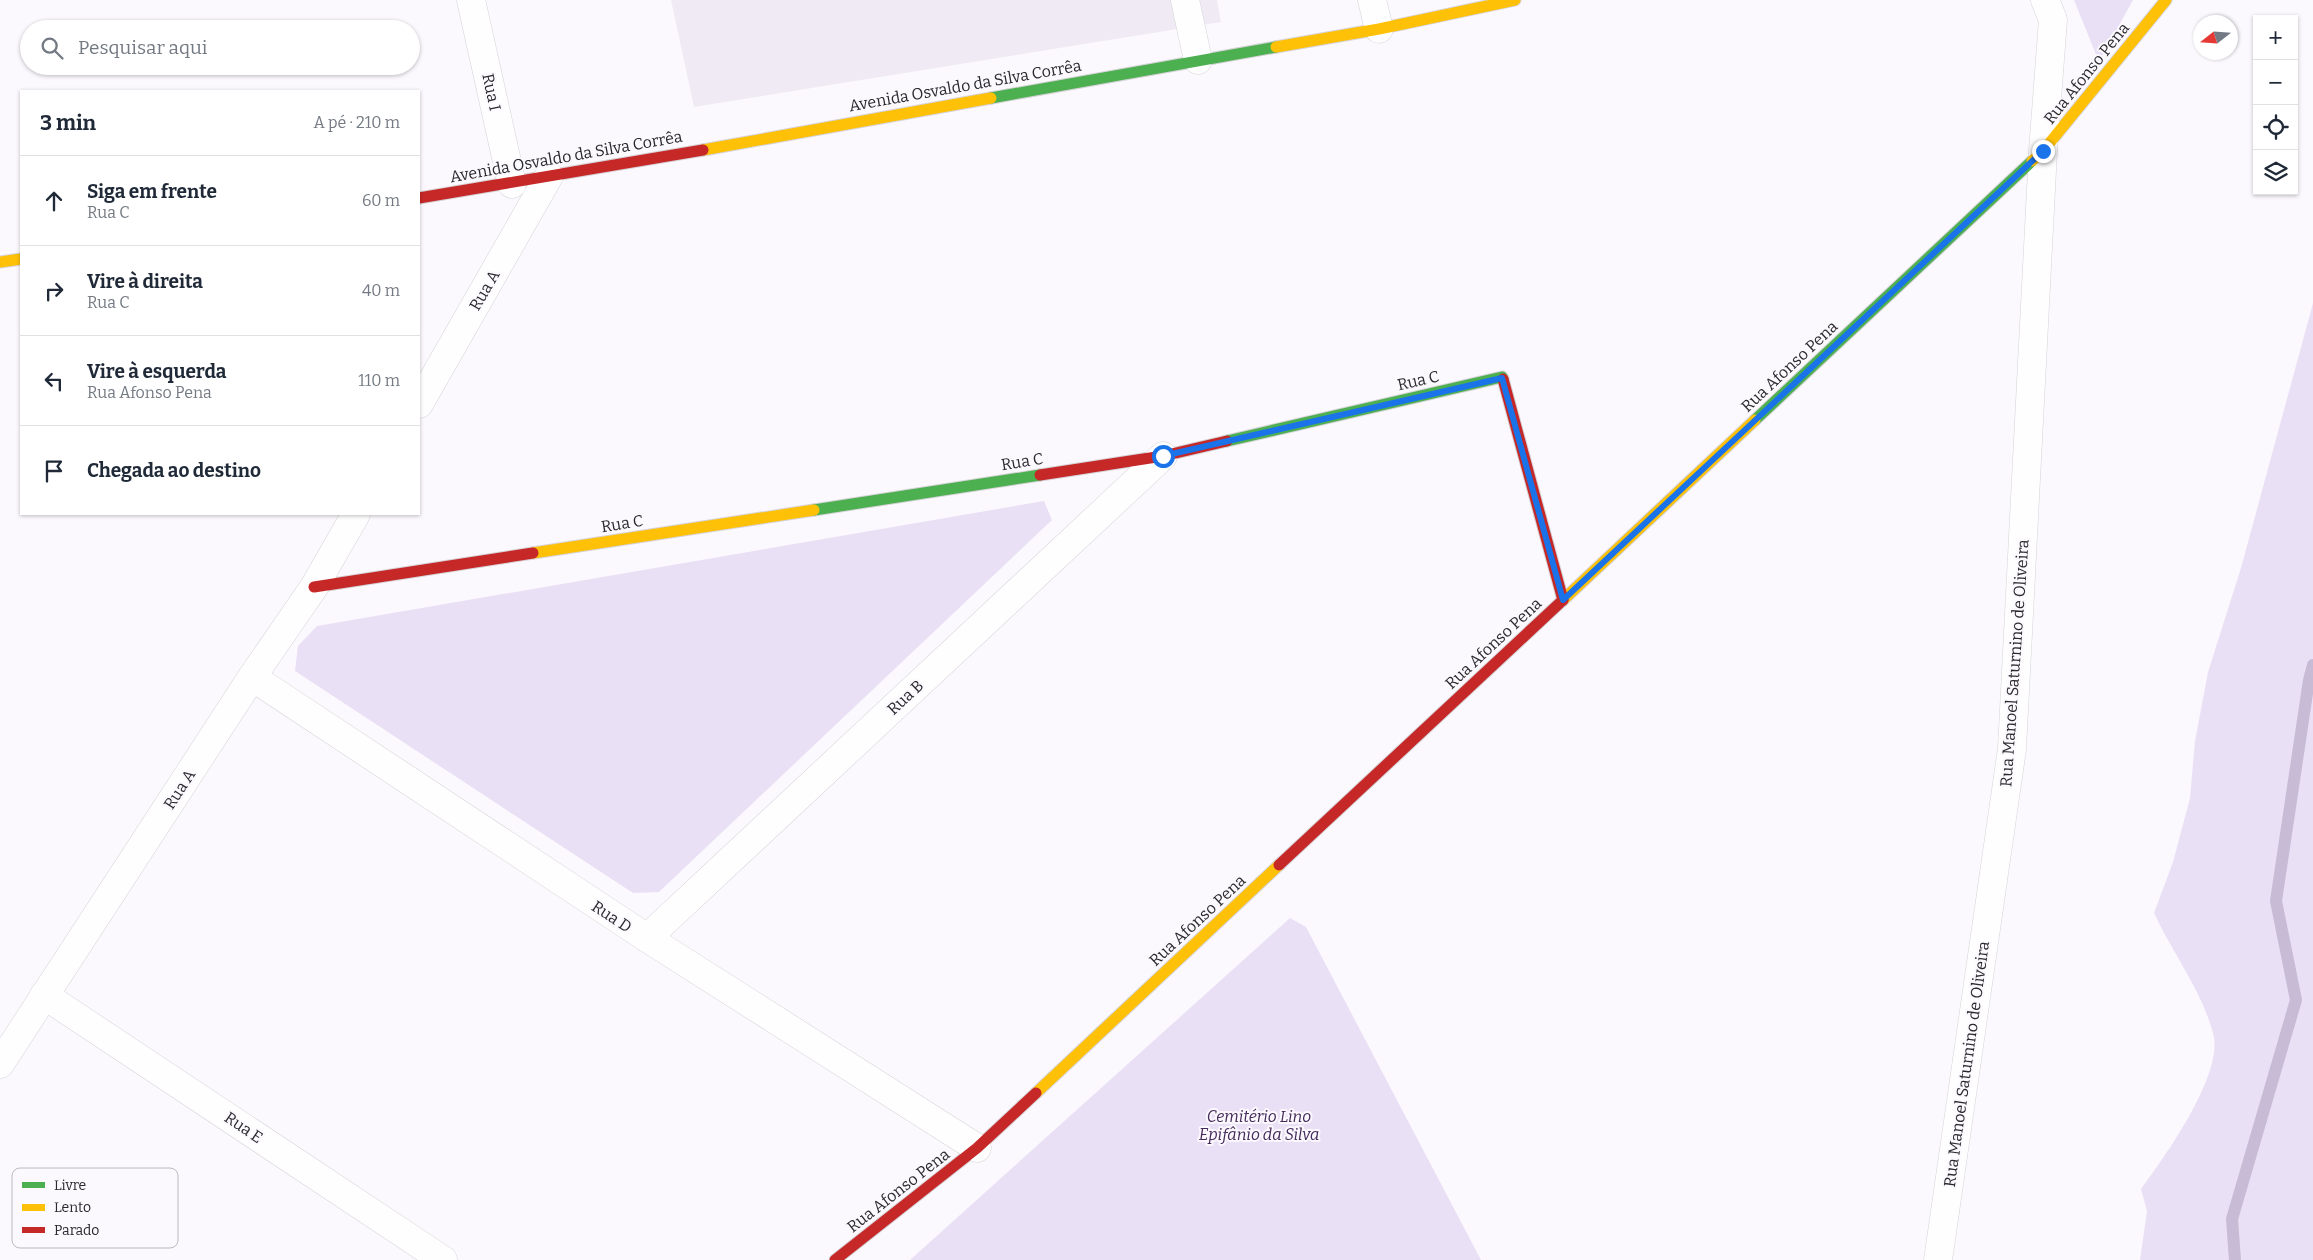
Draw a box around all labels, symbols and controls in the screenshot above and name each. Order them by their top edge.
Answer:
north arrow [2193,15,2238,60]
map controls [2253,15,2298,195]
button: + [2253,15,2298,60]
street label: Rua Afonso Pena [2040,19,2133,128]
search box [20,20,420,75]
icon: search [38,34,66,62]
text: Pesquisar aqui [78,36,207,59]
street label: Avenida Osvaldo da Silva Corrêa [847,56,1083,115]
button: − [2253,60,2298,105]
street label: Rua I [478,72,505,113]
button: locate [2253,105,2298,150]
text: 3 min [40,110,96,136]
text: A pé · 210 m [313,113,400,132]
street label: Avenida Osvaldo da Silva Corrêa [448,127,684,186]
route end [2032,140,2055,163]
button: layers [2253,150,2298,195]
text: Siga em frente [87,180,217,203]
icon: ahead [40,187,68,215]
text: 60 m [362,191,400,210]
text: Rua C [87,203,129,222]
street label: Rua A [465,266,504,314]
text: Vire à direita [87,270,203,293]
icon: right [40,277,68,305]
text: 40 m [362,281,400,300]
text: Rua C [87,293,129,312]
street label: Rua Afonso Pena [1737,317,1842,416]
text: Vire à esquerda [87,360,226,383]
street label: Rua C [1395,366,1441,395]
icon: left [40,367,68,395]
text: 110 m [358,371,400,390]
text: Rua Afonso Pena [87,383,212,402]
route start [1152,445,1175,468]
street label: Rua C [1000,449,1045,474]
icon: arrive [40,457,68,485]
text: Chegada ao destino [87,459,261,482]
street label: Rua C [600,511,645,536]
street label: Rua Manoel Saturnino de Oliveira [1996,538,2033,787]
street label: Rua Afonso Pena [1441,594,1546,693]
street label: Rua B [883,676,927,719]
street label: Rua A [160,765,200,813]
street label: Rua Afonso Pena [1145,871,1250,970]
street label: Rua D [588,897,635,936]
street label: Rua Manoel Saturnino de Oliveira [1940,940,1993,1188]
park label: Cemitério Lino Epifânio da Silva [1199,1107,1319,1144]
street label: Rua E [221,1108,266,1147]
street label: Rua Afonso Pena [843,1144,954,1236]
legend [12,1168,178,1248]
text: Livre [54,1177,86,1194]
text: Lento [54,1199,91,1216]
text: Parado [54,1222,99,1239]

